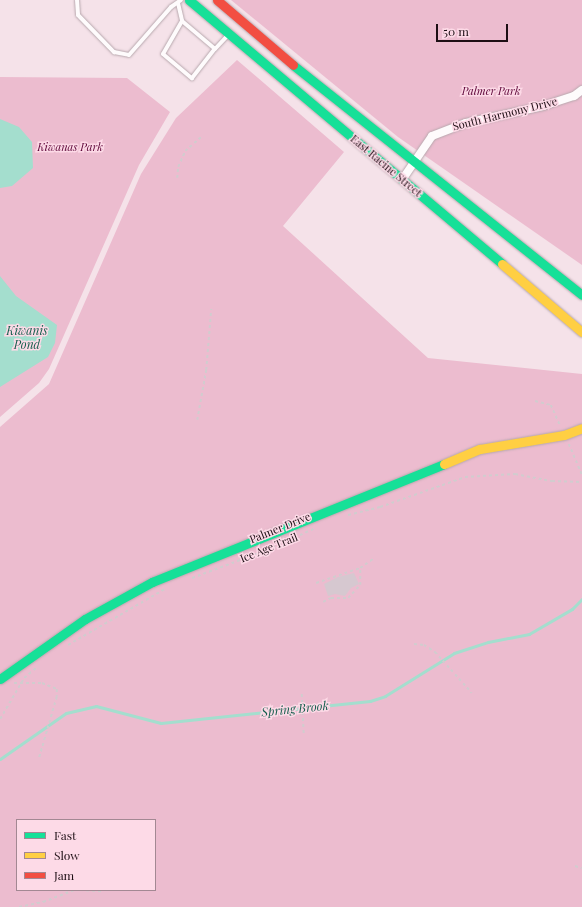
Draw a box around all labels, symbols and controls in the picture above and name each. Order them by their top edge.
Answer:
scale bar [438,16,510,42]
text: 50 m [443,23,469,39]
park label: Palmer Park [462,84,520,98]
street label: South Harmony Drive [451,95,559,133]
street label: East Racine Street [348,132,424,200]
park label: Kiwanas Park [37,140,103,154]
water label: Kiwanis Pond [6,324,48,352]
street label: Palmer Drive [247,510,313,546]
street label: Ice Age Trail [238,530,300,566]
water label: Spring Brook [261,698,329,720]
legend [16,819,156,891]
text: Fast [54,827,76,843]
text: Slow [54,847,80,863]
text: Jam [54,867,74,883]

